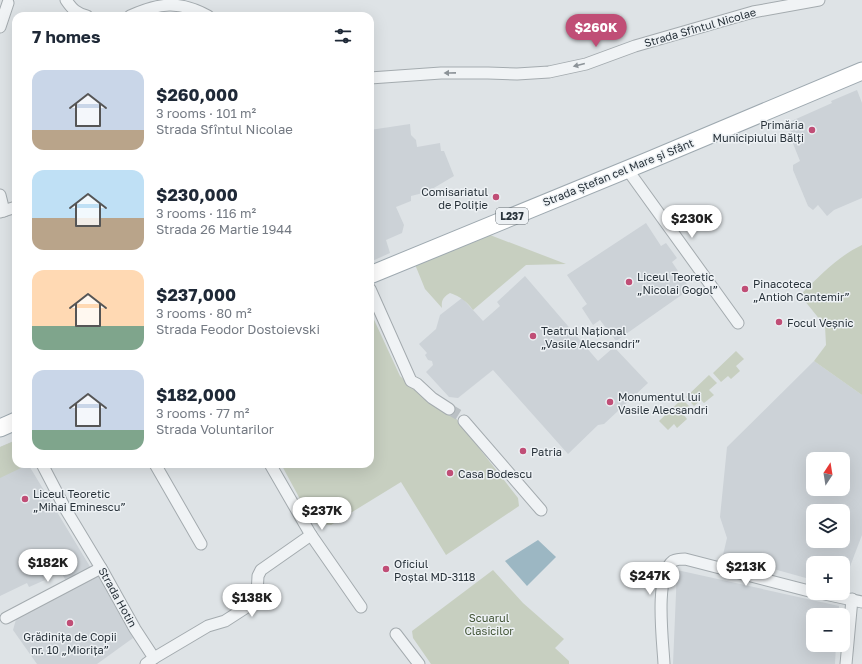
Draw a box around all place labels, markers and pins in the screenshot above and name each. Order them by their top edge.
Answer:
pin: $260K [568,14,624,48]
place label: Primăria Municipiului Bălți [713,118,804,145]
marker: Primăria Municipiului Bălți [807,125,817,135]
place label: Comisariatul de Poliție [421,185,488,212]
marker: Comisariatul de Poliție [491,192,501,202]
pin: $230K [664,205,720,239]
place label: Liceul Teoretic „Nicolai Gogol” [637,270,718,296]
marker: Liceul Teoretic „Nicolai Gogol” [624,277,634,287]
place label: Pinacoteca „Antioh Cantemir” [753,277,850,303]
marker: Pinacoteca „Antioh Cantemir” [740,284,750,294]
place label: Focul Veșnic [787,316,854,330]
marker: Focul Veșnic [774,317,784,327]
place label: Teatrul Național „Vasile Alecsandri” [541,324,640,350]
marker: Teatrul Național „Vasile Alecsandri” [528,331,538,341]
place label: Monumentul lui Vasile Alecsandri [618,390,708,416]
marker: Monumentul lui Vasile Alecsandri [605,397,615,407]
place label: Patria [531,445,562,458]
marker: Patria [518,446,528,456]
place label: Casa Bodescu [458,467,532,480]
marker: Casa Bodescu [445,468,455,478]
place label: Liceul Teoretic „Mihai Eminescu” [33,487,126,513]
marker: Liceul Teoretic „Mihai Eminescu” [20,494,30,504]
pin: $237K [294,497,350,531]
pin: $182K [20,549,76,583]
pin: $213K [718,553,774,587]
place label: Oficiul Poștal MD-3118 [394,557,476,584]
pin: $247K [622,562,678,596]
marker: Oficiul Poștal MD-3118 [381,564,391,574]
pin: $138K [224,584,280,618]
marker: Grădinița de Copii nr. 10 „Miorița” [65,618,75,628]
place label: Grădinița de Copii nr. 10 „Miorița” [23,630,117,657]

